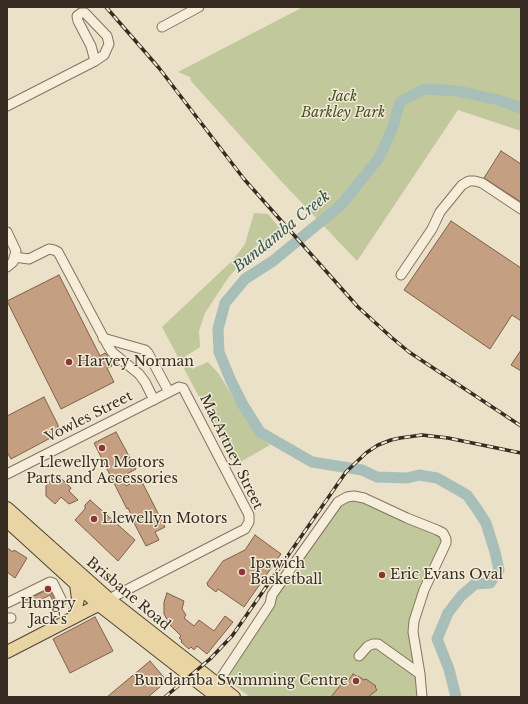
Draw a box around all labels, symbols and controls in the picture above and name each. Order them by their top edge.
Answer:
park label: Jack Barkley Park [301,89,385,122]
water label: Bundamba Creek [230,187,334,277]
place label: Harvey Norman [77,354,194,370]
marker: Harvey Norman [64,357,74,367]
street label: Vowles Street [43,388,135,446]
street label: MacArtney Street [196,392,266,512]
marker: Llewellyn Motors Parts and Accessories [97,443,107,453]
place label: Llewellyn Motors Parts and Accessories [26,455,178,488]
place label: Llewellyn Motors [102,511,227,527]
marker: Llewellyn Motors [89,514,99,524]
street label: Brisbane Road [83,554,173,634]
place label: Ipswich Basketball [250,556,322,588]
marker: Ipswich Basketball [237,567,247,577]
place label: Eric Evans Oval [390,567,503,583]
marker: Eric Evans Oval [377,570,387,580]
marker: Hungry Jack's [43,584,53,594]
place label: Hungry Jack's [20,596,76,628]
place label: Bundamba Swimming Centre [134,673,348,689]
marker: Bundamba Swimming Centre [351,676,361,686]

